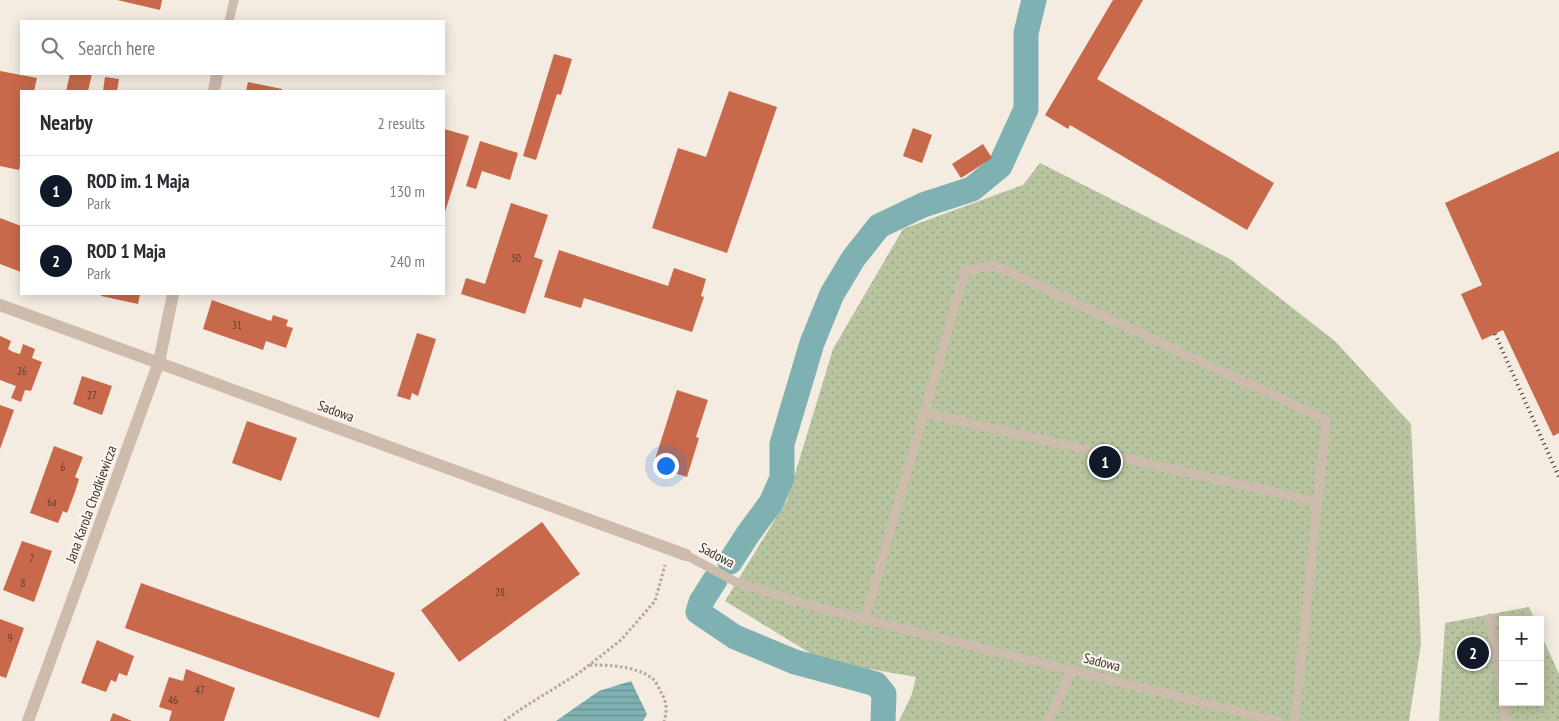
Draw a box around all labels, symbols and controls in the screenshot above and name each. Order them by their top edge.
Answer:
search box [20,20,445,75]
icon: search [38,34,66,62]
text: Search here [78,36,155,60]
text: Nearby [40,109,93,136]
text: 2 results [378,113,425,133]
text: ROD im. 1 Maja [87,169,190,193]
text: 1 [52,181,60,201]
text: 130 m [390,181,425,201]
text: Park [87,193,111,213]
text: ROD 1 Maja [87,239,166,263]
text: 2 [52,251,60,271]
text: 240 m [390,251,425,271]
house number: 30 [511,251,521,265]
text: Park [87,263,111,283]
house number: 31 [232,318,242,332]
house number: 26 [17,364,27,378]
house number: 27 [87,388,97,402]
street label: Sadowa [315,396,357,426]
street label: Jana Karola Chodkiewicza [61,443,121,566]
pin: 1 [1089,443,1121,481]
your location [653,453,679,479]
house number: 6 [61,460,66,474]
house number: 6a [47,495,57,509]
street label: Sadowa [696,538,738,572]
house number: 7 [30,551,35,565]
house number: 8 [21,576,26,590]
house number: 28 [495,585,505,599]
map controls [1499,616,1544,706]
button: + [1499,616,1544,661]
house number: 9 [8,631,13,645]
pin: 2 [1457,634,1489,672]
street label: Sadowa [1082,649,1122,675]
button: − [1499,661,1544,706]
house number: 47 [195,683,205,697]
house number: 46 [168,693,178,707]

